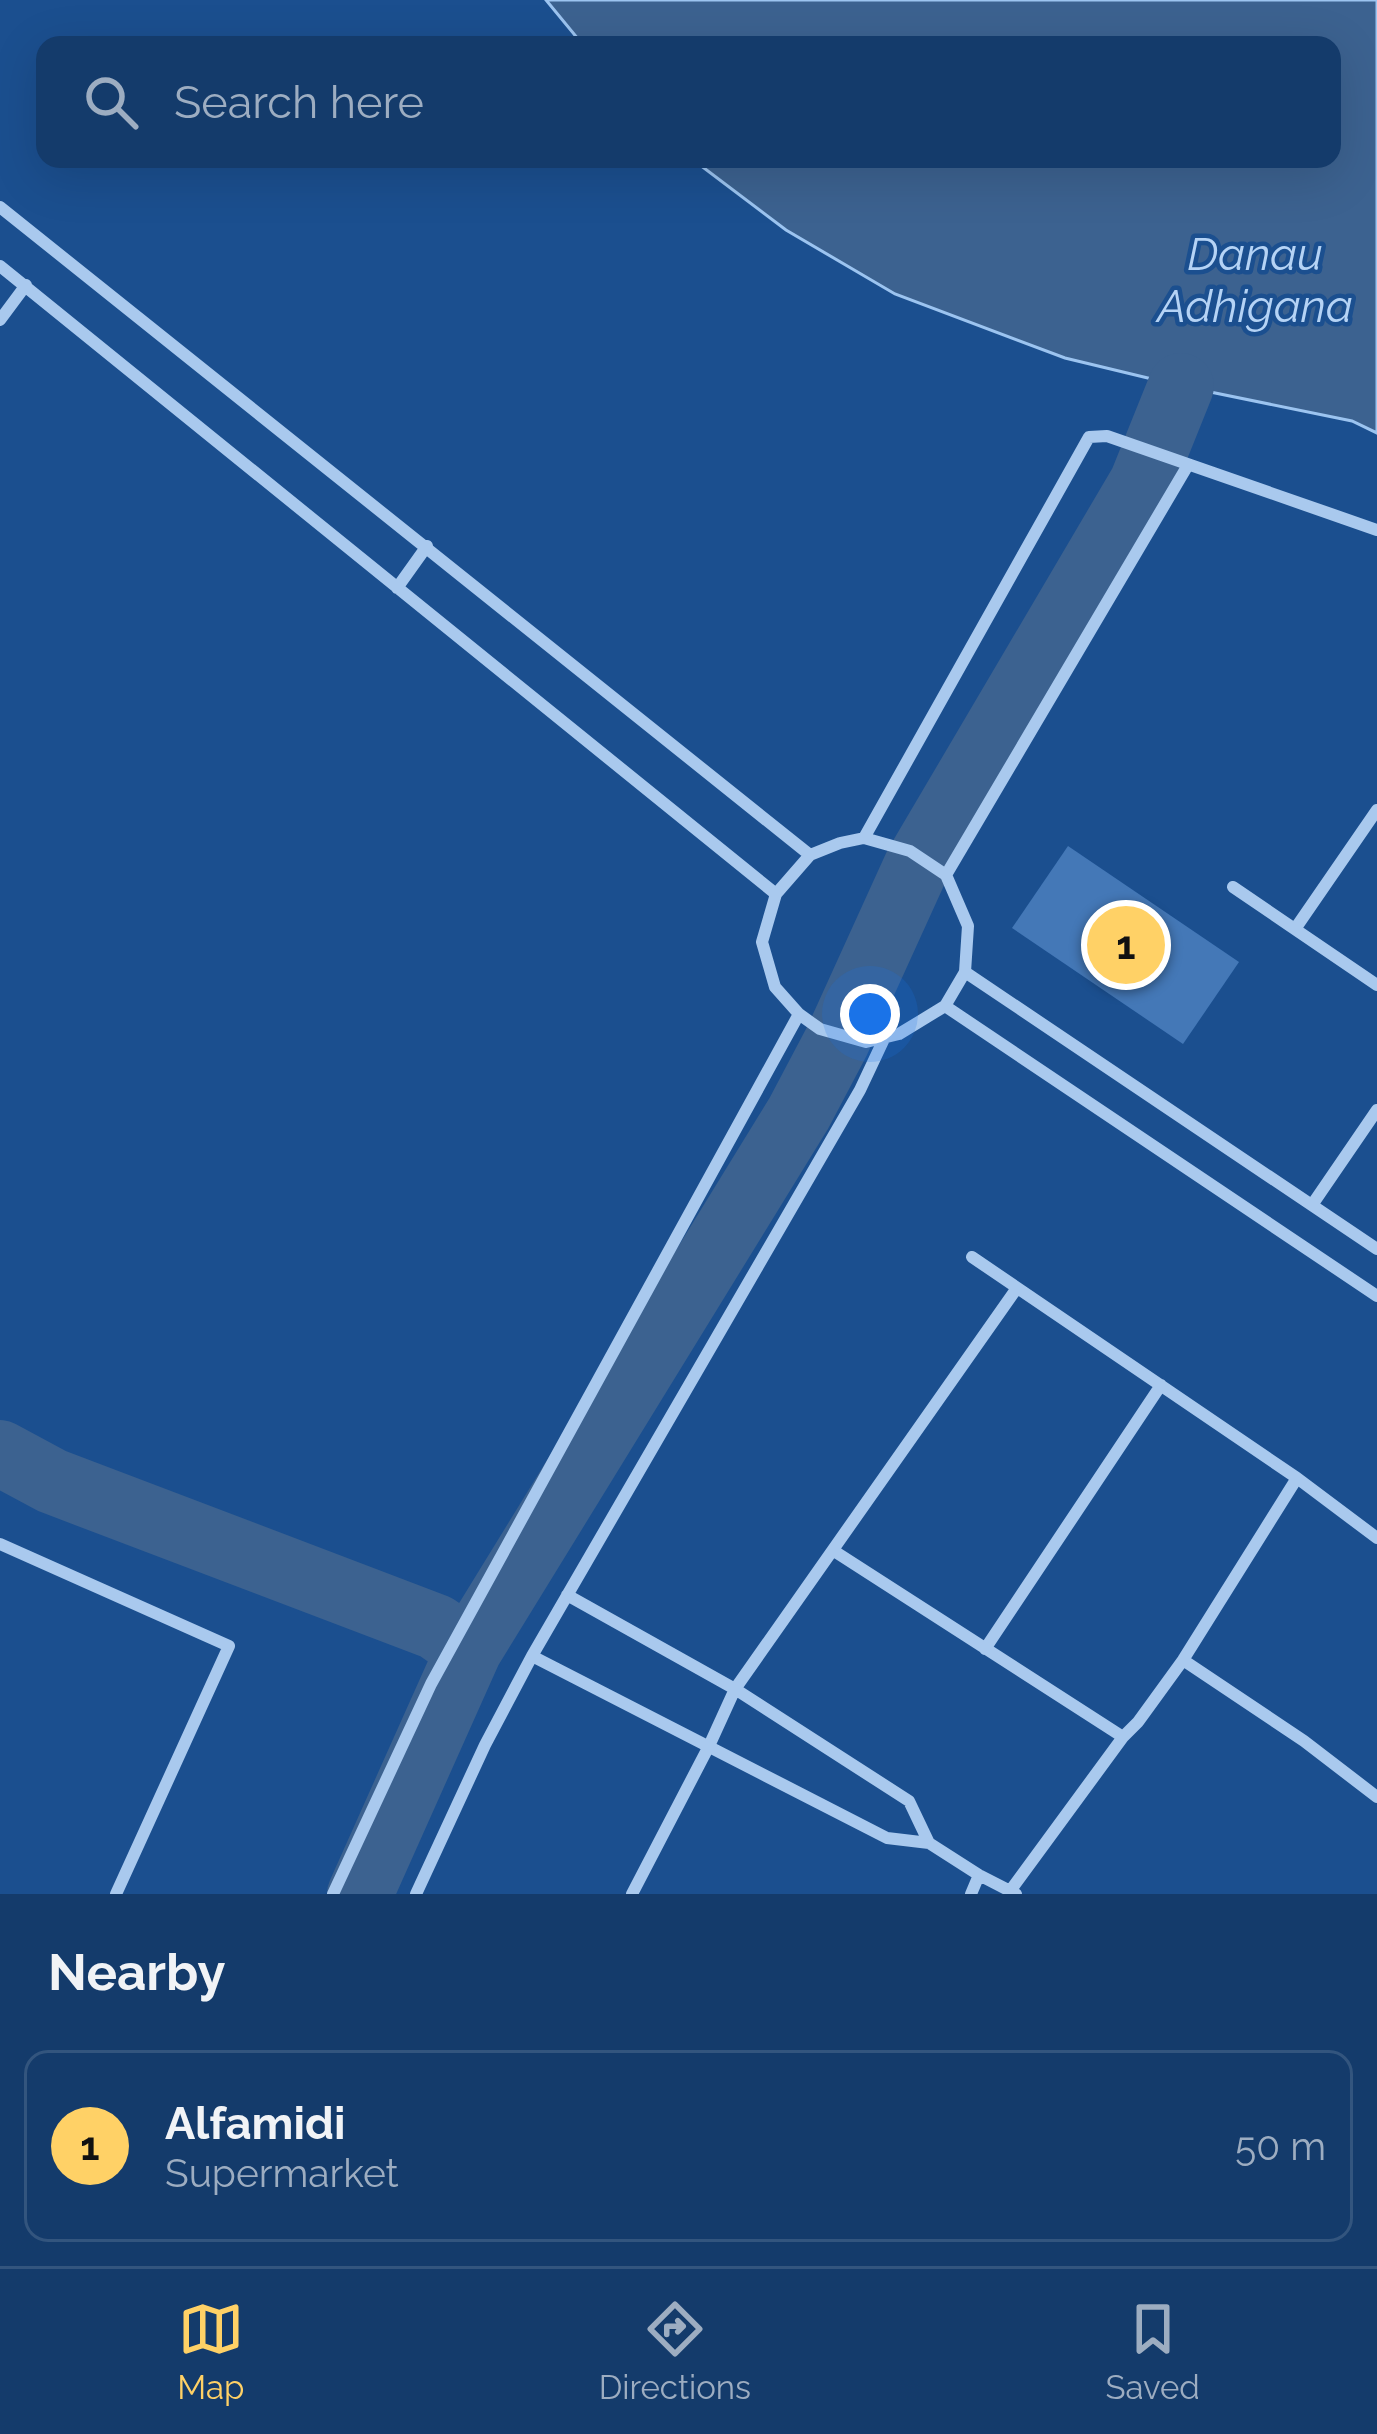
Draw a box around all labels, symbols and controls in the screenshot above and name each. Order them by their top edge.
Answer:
search box [36,36,1341,168]
icon: search [78,69,144,135]
text: Search here [174,76,424,129]
water label: Danau Adhigana [1154,228,1353,333]
pin: 1 [1087,900,1165,990]
your location [840,984,900,1044]
text: Nearby [48,1942,225,2002]
text: Alfamidi [165,2097,345,2150]
text: 1 [80,2123,100,2169]
text: 50 m [1235,2123,1326,2169]
text: Supermarket [165,2150,399,2196]
tab: Map [177,2296,244,2407]
tab: Directions [599,2296,751,2407]
tab: Saved [1105,2296,1200,2407]

